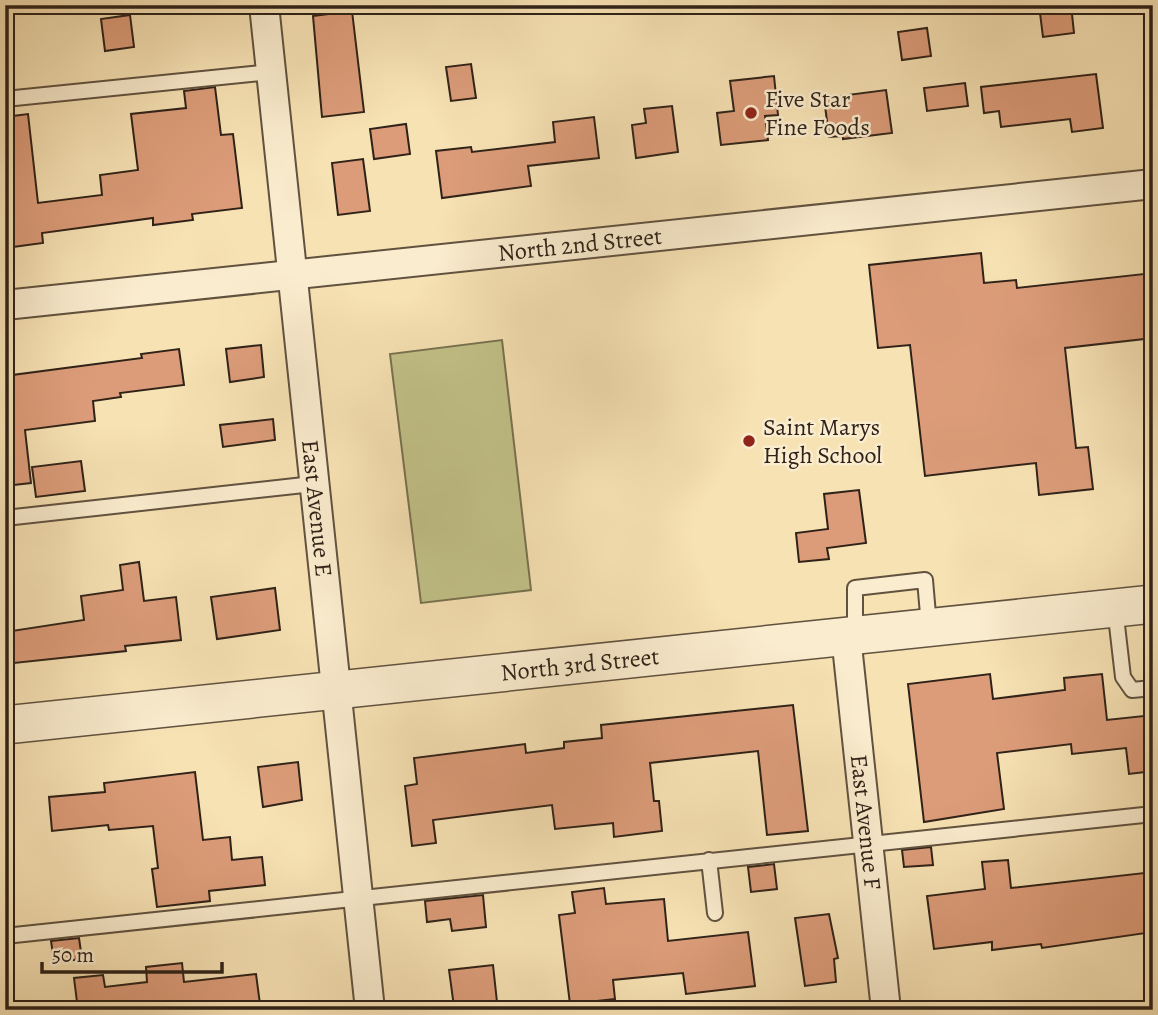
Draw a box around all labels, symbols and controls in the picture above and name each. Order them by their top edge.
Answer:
place label: Five Star Fine Foods [765,83,870,143]
marker: Five Star Fine Foods [743,105,759,121]
street label: North 2nd Street [496,220,663,269]
place label: Saint Marys High School [763,411,882,471]
marker: Saint Marys High School [741,433,757,449]
street label: East Avenue E [294,438,340,578]
street label: North 3rd Street [499,640,661,689]
street label: East Avenue F [843,753,889,891]
scale bar [42,931,222,975]
text: 50 m [52,941,94,969]

